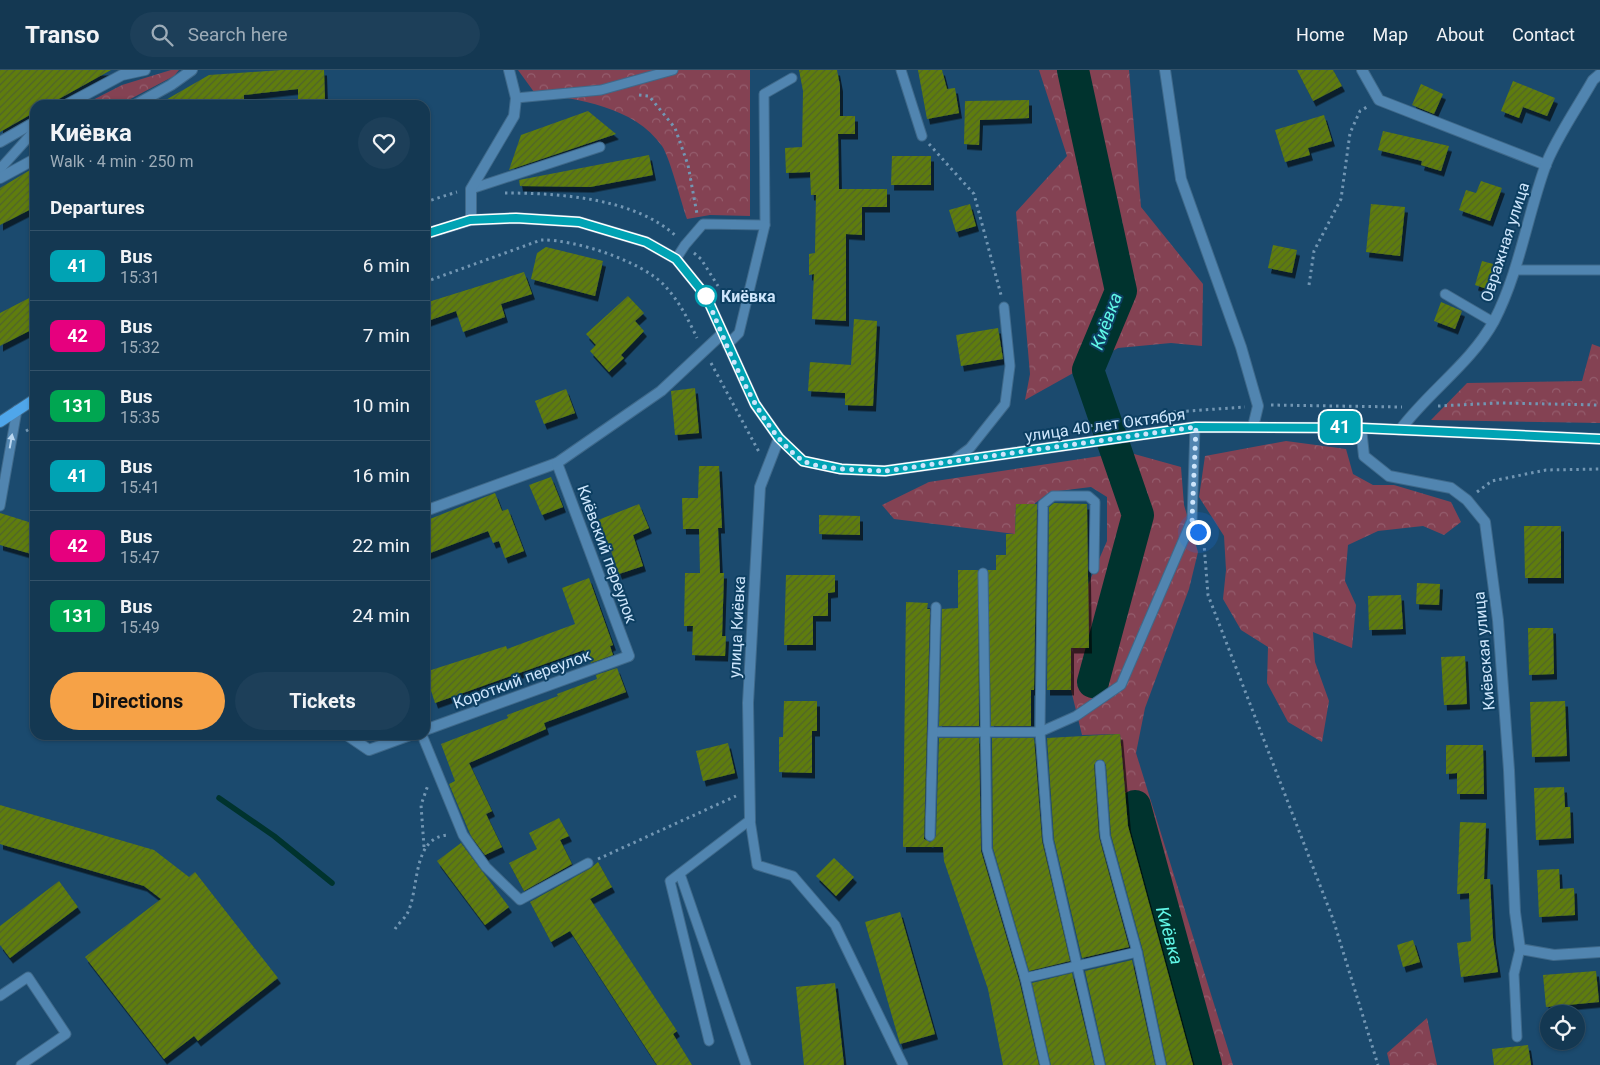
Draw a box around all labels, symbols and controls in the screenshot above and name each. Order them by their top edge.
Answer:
search box [130,12,480,57]
text: Transo [25,21,100,49]
icon: search [148,21,176,49]
text: Search here [188,23,288,46]
text: Home [1296,24,1345,45]
text: Map [1373,24,1408,45]
text: About [1436,24,1484,45]
text: Contact [1512,24,1575,45]
button: heart [358,117,410,169]
text: Киёвка [50,119,132,147]
text: Walk · 4 min · 250 m [50,152,194,171]
street label: Овражная улица [1477,180,1533,304]
text: Departures [50,196,145,219]
text: Bus [120,245,153,268]
text: 6 min [363,254,410,277]
text: 41 [67,255,88,276]
text: 15:31 [120,268,160,287]
marker: Киёвка [695,285,717,307]
place label: Киёвка [721,287,776,306]
water label: Киёвка [1086,290,1126,352]
text: Bus [120,315,153,338]
text: 7 min [363,324,410,347]
text: 42 [67,325,88,346]
text: 15:32 [120,338,160,357]
text: Bus [120,385,153,408]
text: 10 min [352,394,410,417]
text: 131 [62,395,93,416]
street label: улица 40 лет Октября [1024,404,1186,446]
text: 15:35 [120,408,160,427]
line badge: 41 [1318,411,1362,443]
text: 41 [1330,416,1350,437]
one-way arrow [8,432,16,448]
text: Bus [120,455,153,478]
text: 16 min [352,464,410,487]
text: 41 [67,465,88,486]
text: 15:41 [120,478,160,497]
street label: Киёвский переулок [573,482,641,626]
your location [1186,520,1211,545]
text: Bus [120,525,153,548]
text: 22 min [352,534,410,557]
text: 42 [67,535,88,556]
text: 15:47 [120,548,160,567]
street label: улица Киёвка [725,575,749,679]
street label: Киёвская улица [1469,591,1499,711]
text: Bus [120,595,153,618]
text: 24 min [352,604,410,627]
text: 131 [62,605,93,626]
text: 15:49 [120,618,160,637]
street label: Короткий переулок [450,645,594,713]
button: Directions [50,672,225,730]
button: Tickets [235,672,410,730]
water label: Киёвка [1152,904,1188,967]
map controls [1540,1005,1585,1050]
button: locate [1540,1005,1585,1050]

